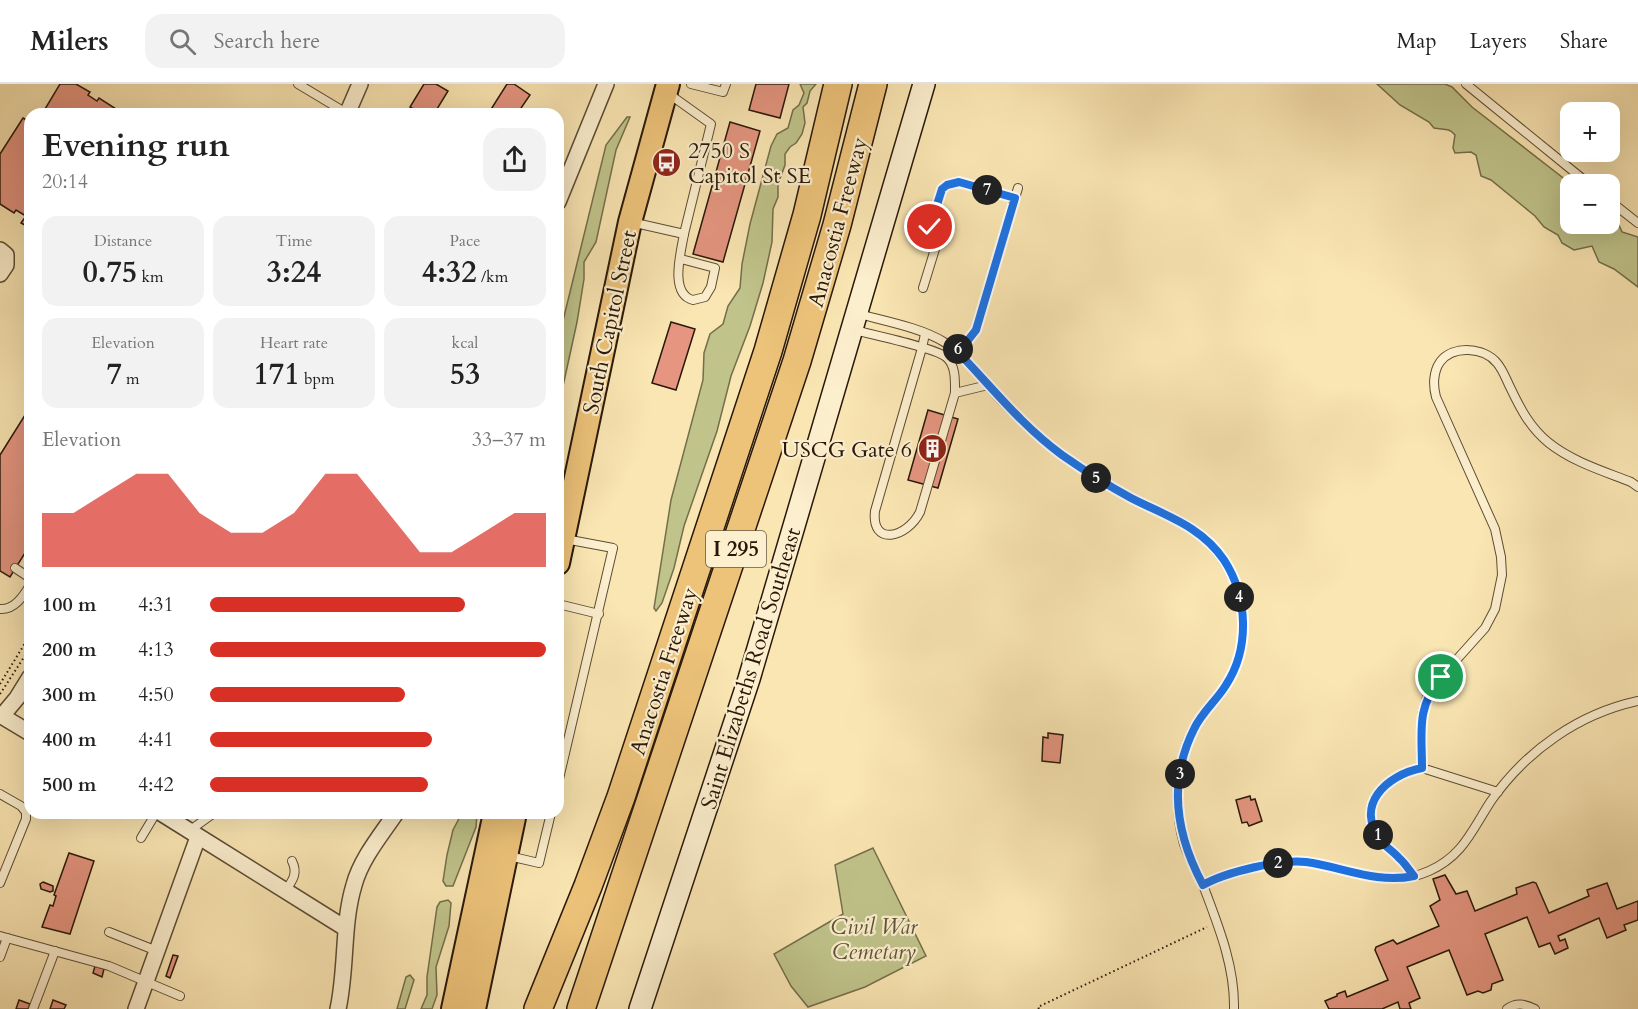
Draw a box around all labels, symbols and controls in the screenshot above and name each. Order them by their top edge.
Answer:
search box [145,14,565,68]
text: Milers [30,22,109,60]
icon: search [166,25,199,58]
text: Search here [214,26,320,56]
text: Map [1397,27,1437,56]
text: Layers [1470,27,1527,56]
text: Share [1560,27,1608,56]
map controls [1560,102,1620,234]
button: + [1560,102,1620,162]
text: Evening run [42,123,230,168]
button: share [483,128,546,191]
street label: Anacostia Freeway [801,134,875,311]
place label: 2750 S Capitol St SE [688,136,811,191]
bus stop icon: 2750 S Capitol St SE [651,147,683,179]
text: 20:14 [42,168,88,195]
button: − [1560,174,1620,234]
pin: 7 [972,175,1002,205]
text: 7 [983,179,991,201]
pin [904,201,955,252]
icon: check [913,210,946,243]
street label: South Capitol Street [576,227,644,417]
text: Distance [94,230,152,252]
text: Time [275,230,313,252]
text: Pace [450,230,480,252]
text: 0.75 [82,252,137,293]
text: 3:24 [267,252,321,293]
text: 4:32 [422,252,477,293]
text: km [137,266,164,288]
text: /km [477,266,508,288]
text: Elevation [91,332,155,354]
text: Heart rate [260,332,328,354]
text: kcal [452,332,478,354]
pin: 6 [943,334,973,364]
text: 6 [954,338,962,360]
text: 7 [106,354,122,395]
text: 171 [253,354,300,395]
text: 53 [450,354,480,395]
text: m [122,368,140,390]
text: bpm [300,368,335,390]
text: Elevation [42,426,121,453]
text: 33–37 m [472,426,546,453]
building icon: USCG Gate 6 [917,433,949,465]
place label: USCG Gate 6 [782,435,912,465]
pin: 5 [1081,463,1111,493]
text: 5 [1092,467,1100,489]
street label: Saint Elizabeths Road Southeast [694,524,808,813]
road number: I 295 [706,531,766,567]
pin: 4 [1224,582,1254,612]
street label: Anacostia Freeway [623,583,705,759]
text: 4 [1235,586,1243,608]
text: 100 m [42,591,97,618]
text: 4:31 [138,591,174,618]
text: 200 m [42,636,97,663]
text: 4:13 [138,636,174,663]
pin [1415,651,1466,702]
icon: arrive [1424,660,1457,693]
text: 300 m [42,681,97,708]
text: 4:50 [138,681,174,708]
text: 400 m [42,726,97,753]
text: 4:41 [138,726,174,753]
pin: 3 [1165,759,1195,789]
text: 3 [1176,763,1184,785]
text: 500 m [42,771,97,798]
text: 4:42 [138,771,174,798]
pin: 1 [1363,820,1393,850]
text: 1 [1374,824,1382,846]
pin: 2 [1263,848,1293,878]
text: 2 [1274,852,1282,874]
park label: Civil War Cemetary [831,912,918,967]

